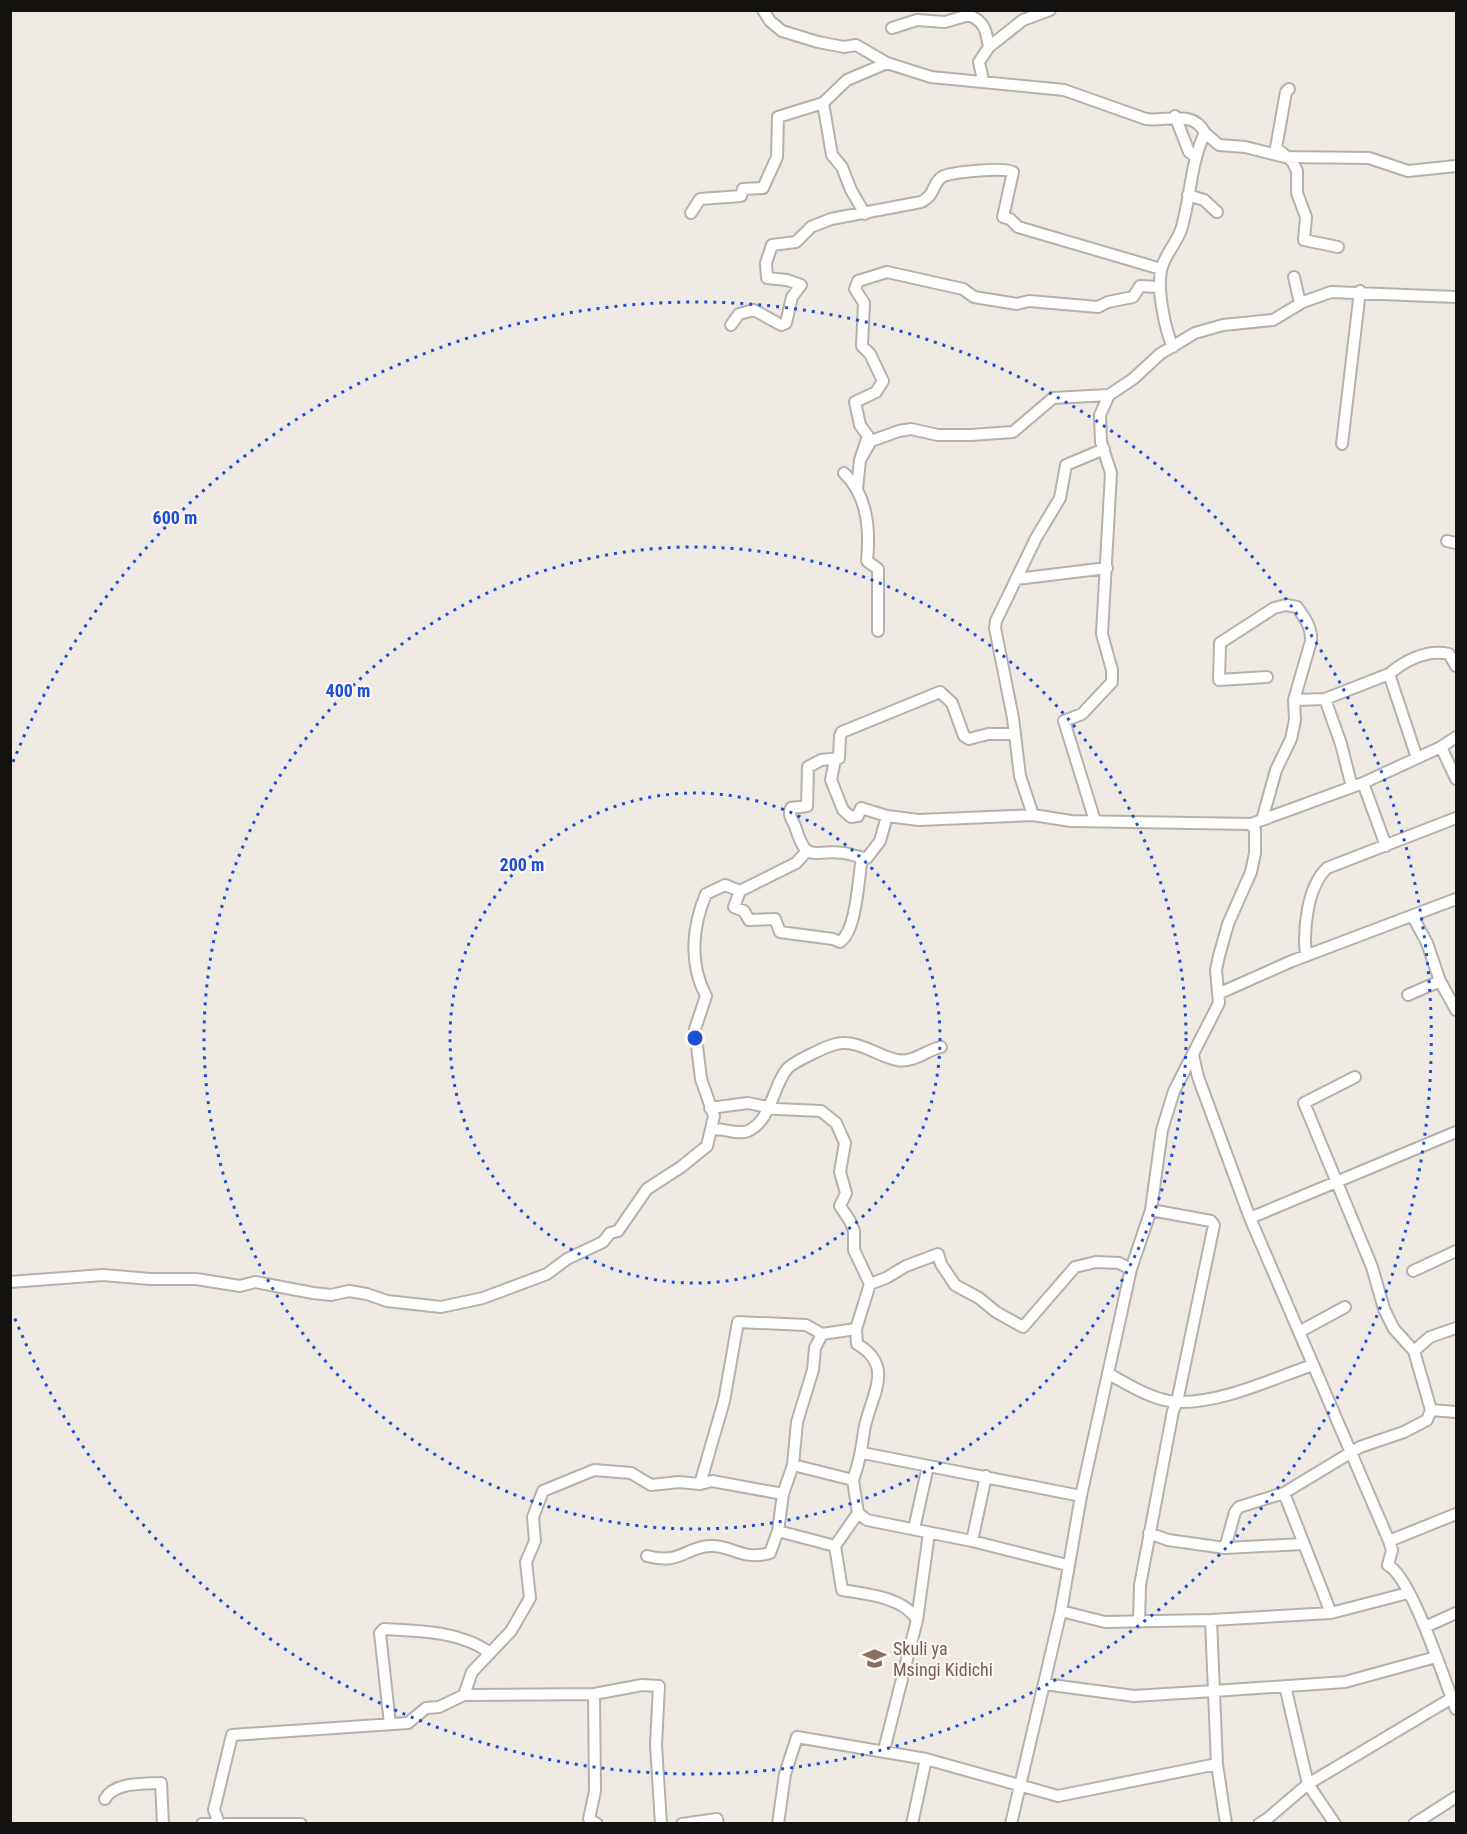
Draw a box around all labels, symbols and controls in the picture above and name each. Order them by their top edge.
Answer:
text: 600 m [153,507,197,528]
text: 400 m [326,680,370,701]
text: 200 m [500,854,544,875]
centre of rings [685,1028,705,1048]
place label: Skuli ya Msingi Kidichi [893,1638,993,1680]
school or university icon: Skuli ya Msingi Kidichi [862,1645,888,1671]

